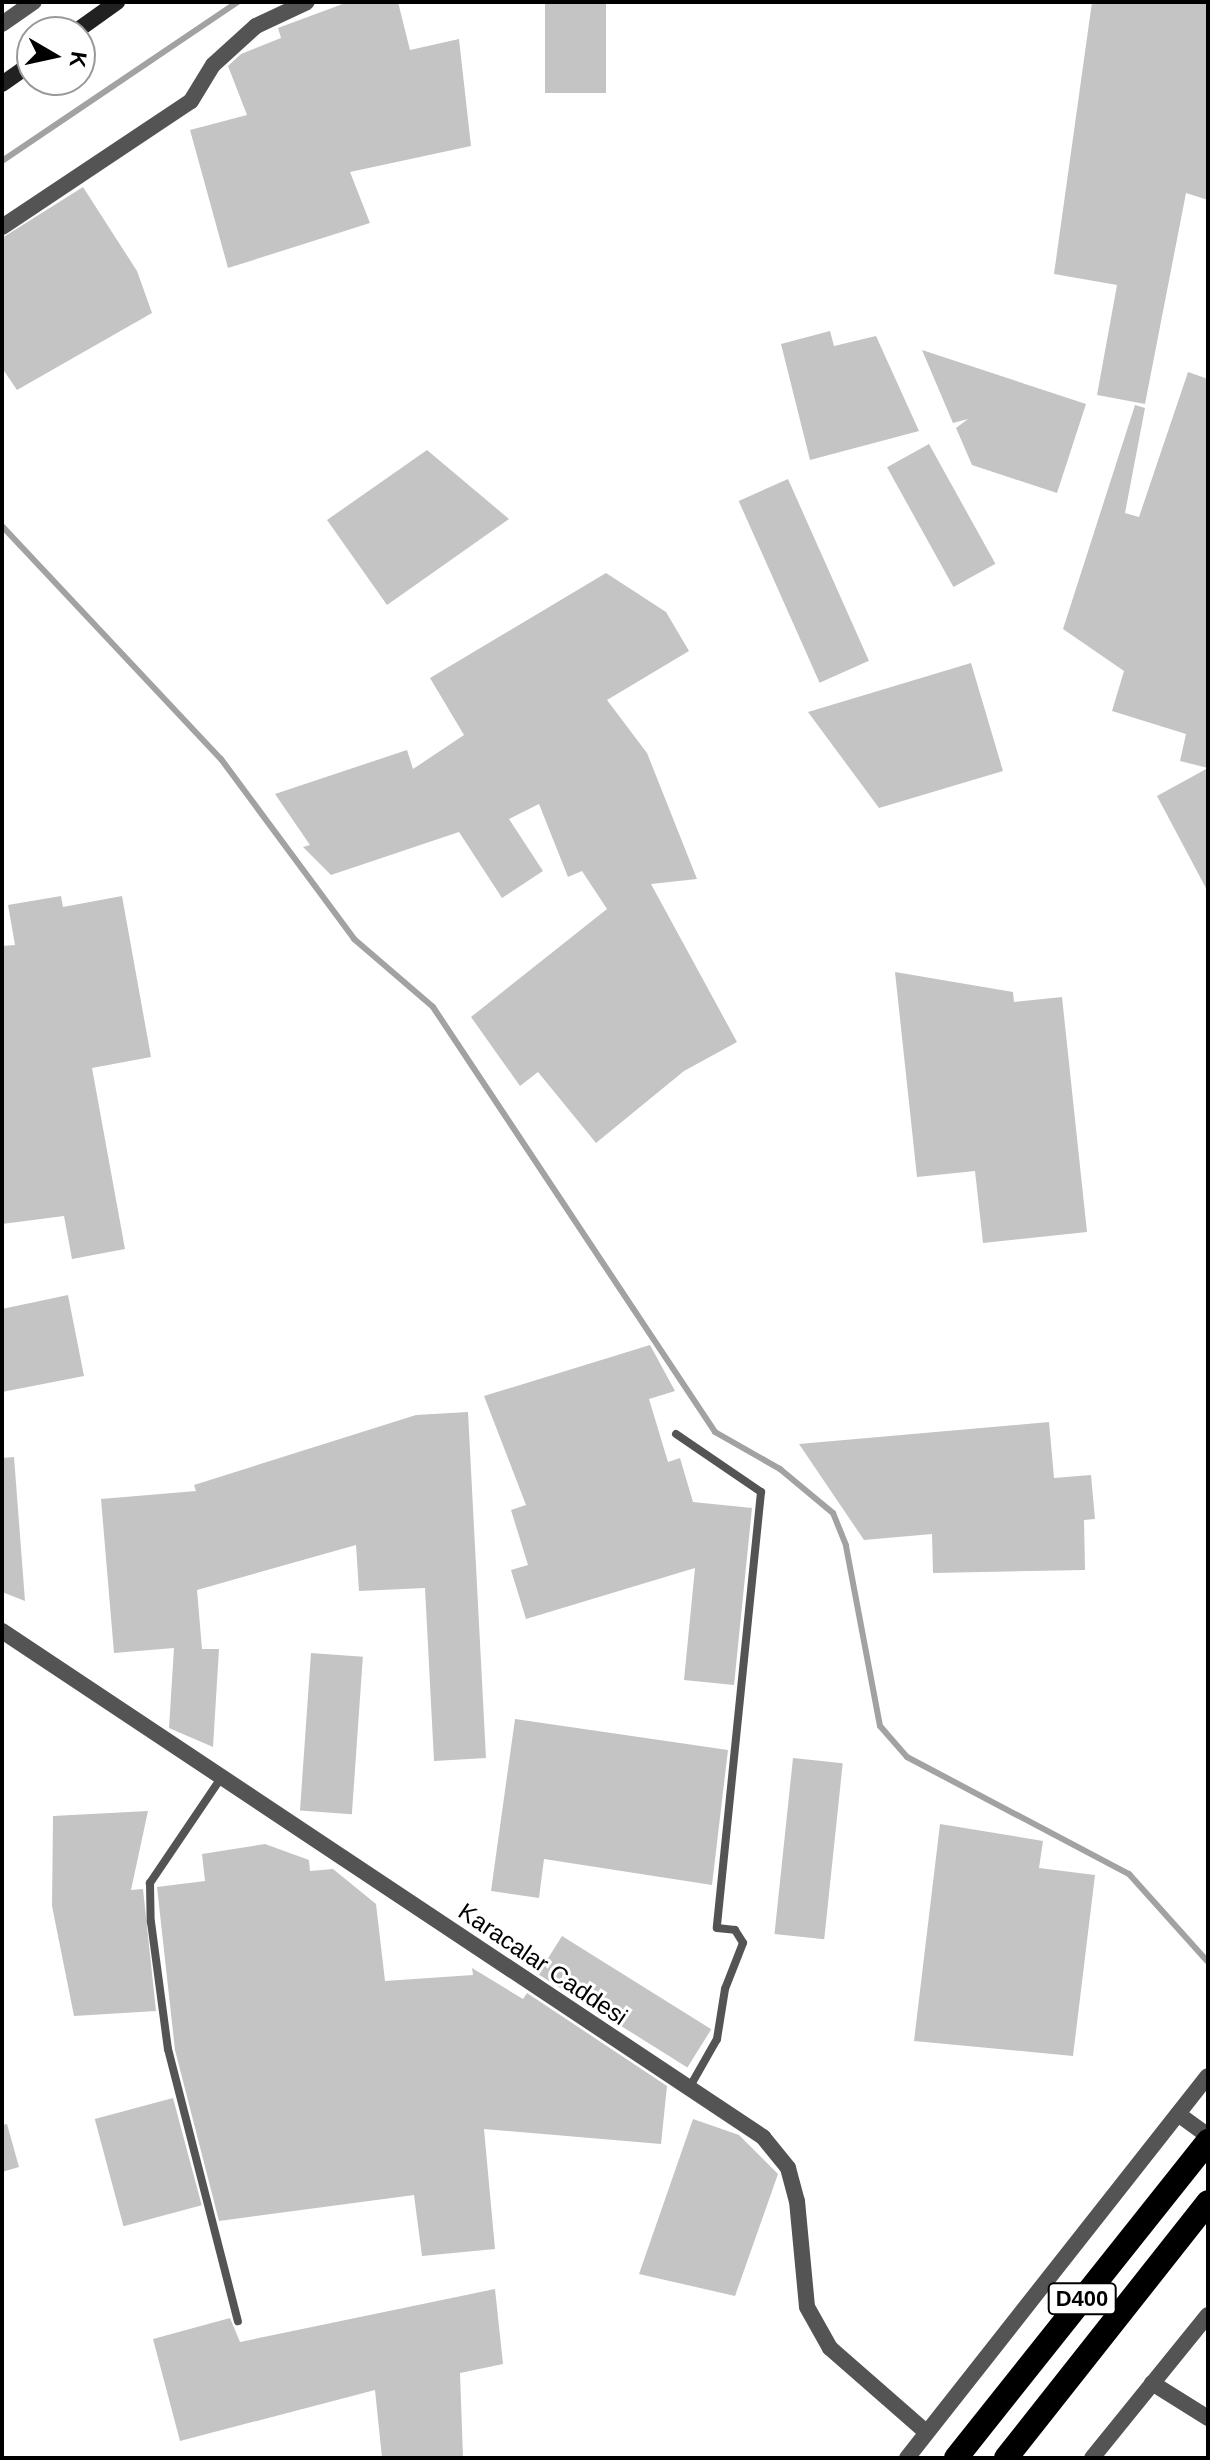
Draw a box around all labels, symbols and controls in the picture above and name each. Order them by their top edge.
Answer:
north arrow [16,16,96,96]
text: K [65,50,92,69]
street label: Karacalar Caddesi [453,1897,633,2031]
road number: D400 [1046,2281,1118,2317]

